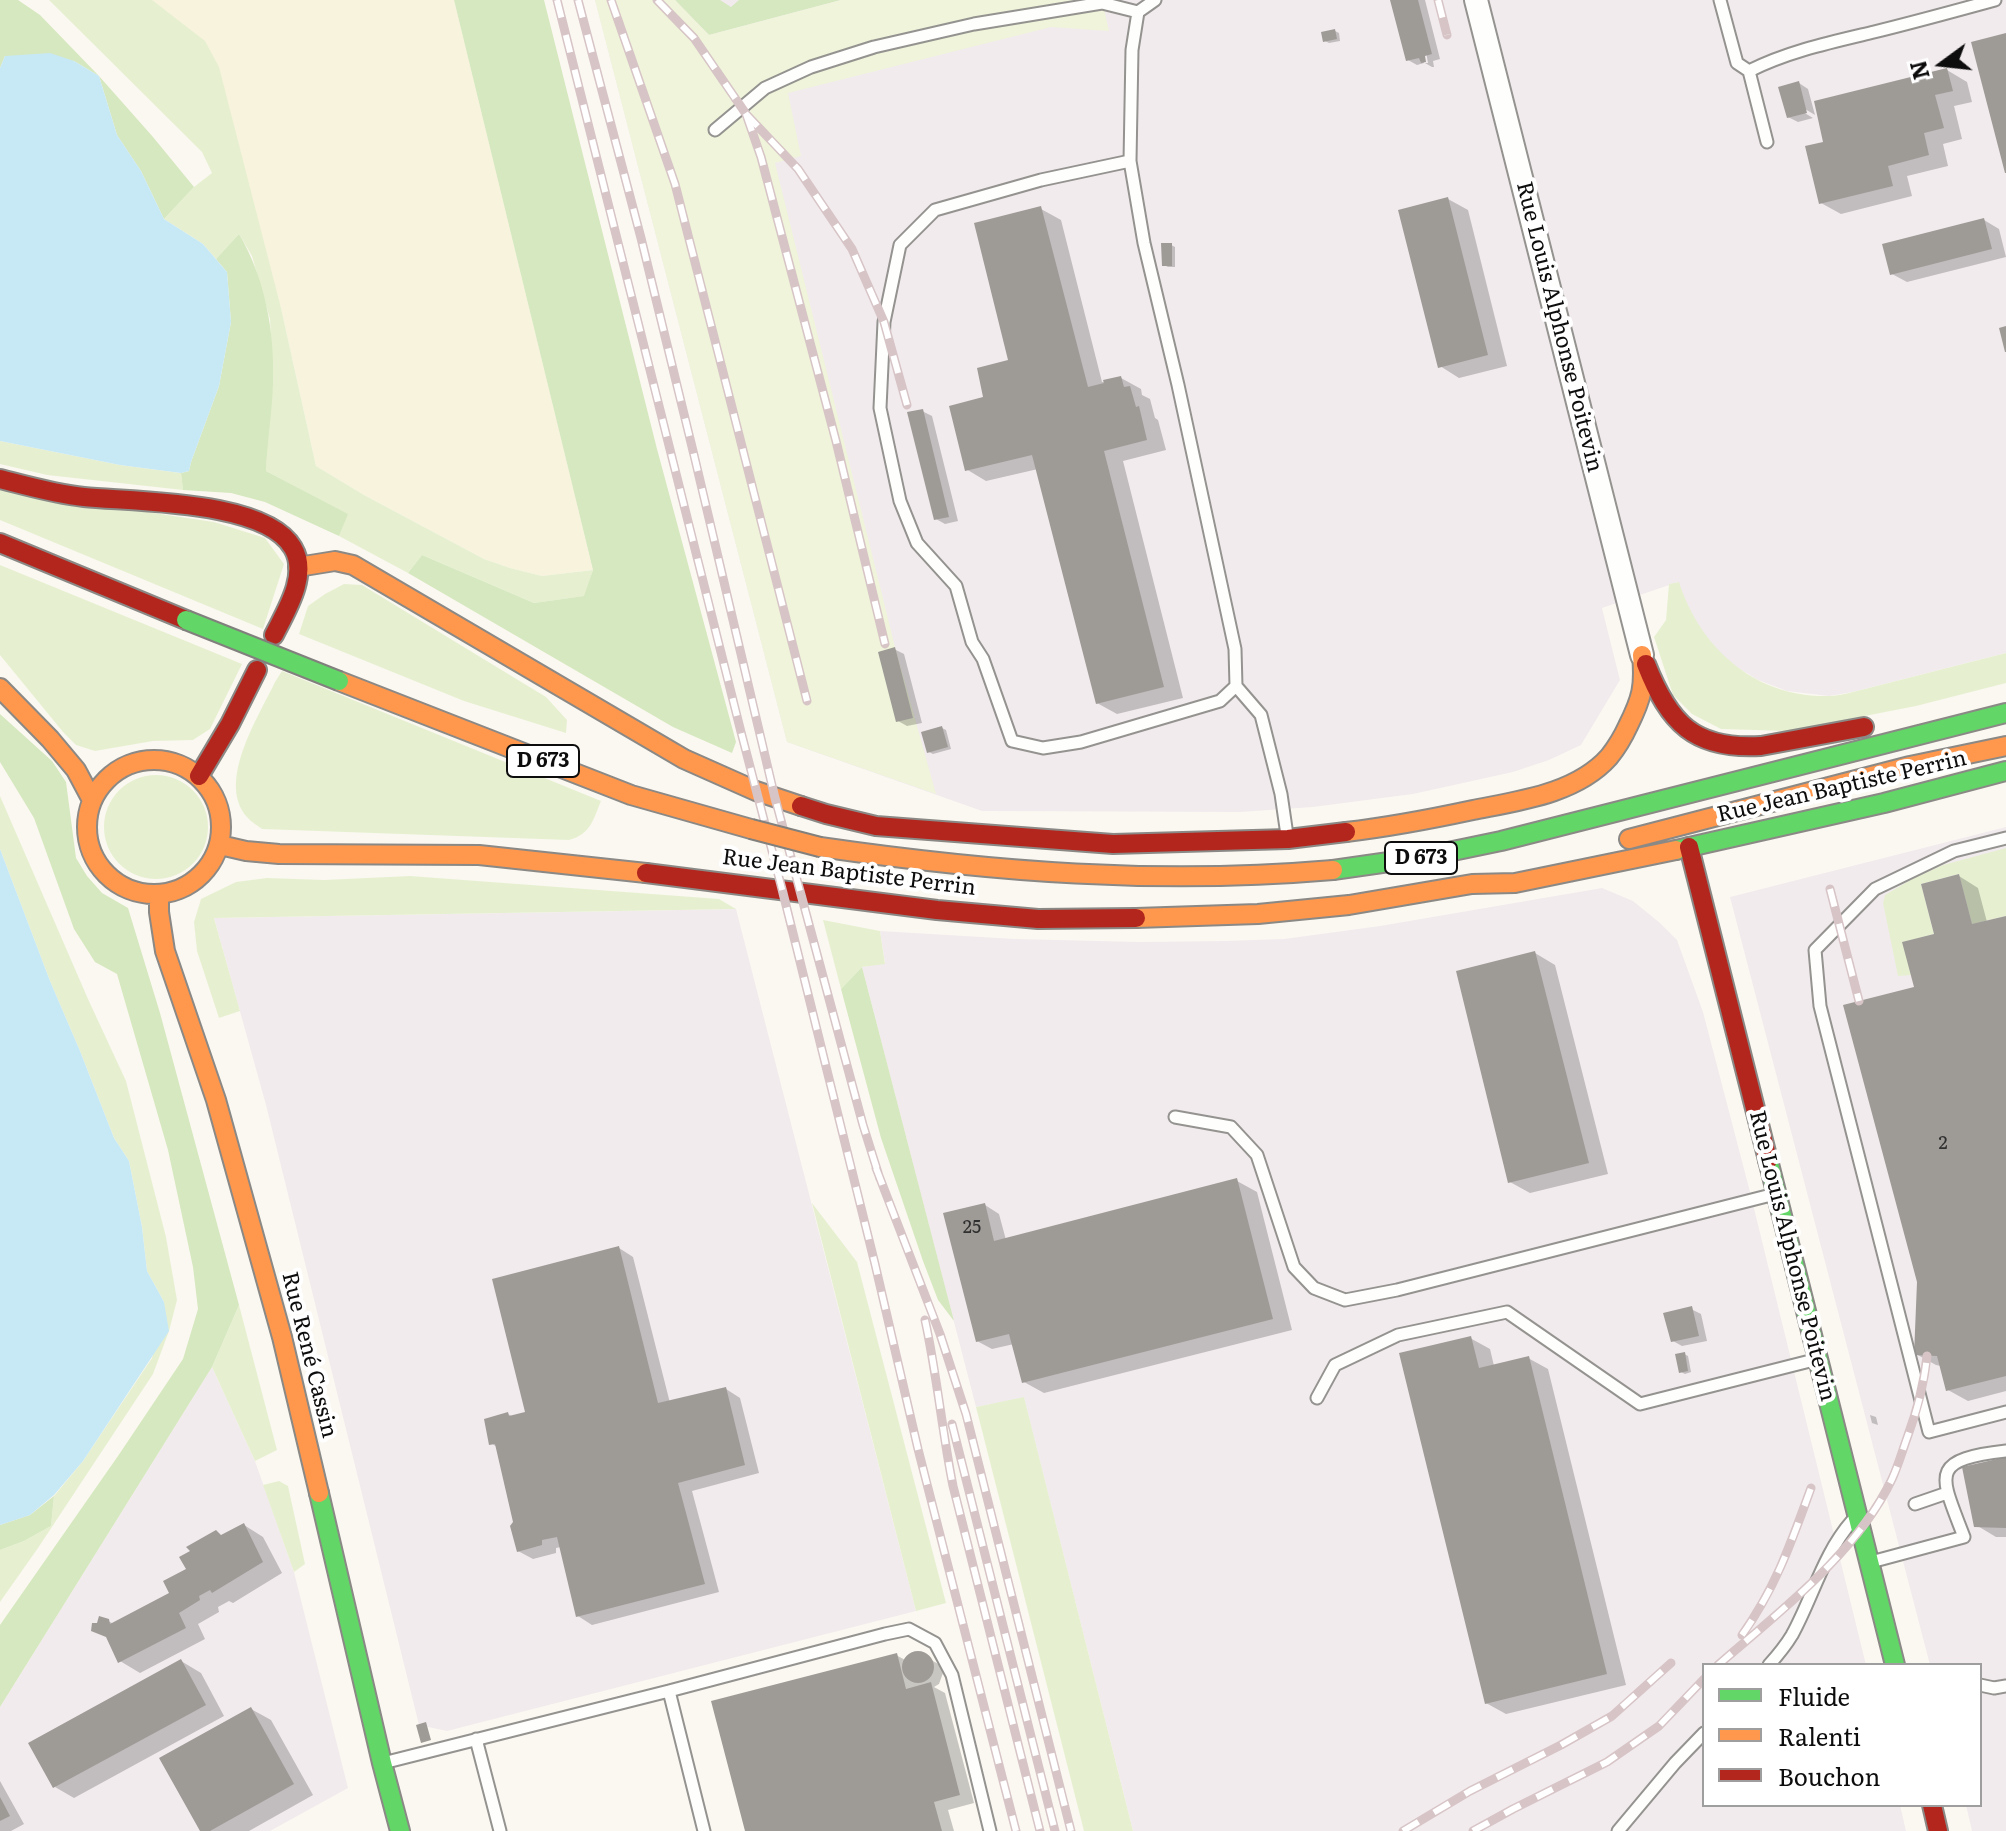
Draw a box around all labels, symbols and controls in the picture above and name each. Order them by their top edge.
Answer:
north arrow [1902,24,1982,104]
text: N [1900,57,1937,84]
street label: Rue Louis Alphonse Poitevin [1510,179,1608,475]
road number: D 673 [507,745,579,777]
street label: Rue Jean Baptiste Perrin [1715,745,1969,829]
road number: D 673 [1385,842,1457,874]
street label: Rue Jean Baptiste Perrin [721,844,977,902]
street label: Rue Louis Alphonse Poitevin [1743,1108,1841,1404]
house number: 2 [1938,1133,1948,1155]
house number: 25 [963,1217,981,1239]
street label: Rue René Cassin [276,1269,342,1441]
legend [1702,1663,1982,1807]
text: Fluide [1778,1678,1850,1713]
text: Ralenti [1778,1718,1861,1753]
text: Bouchon [1778,1758,1880,1793]

